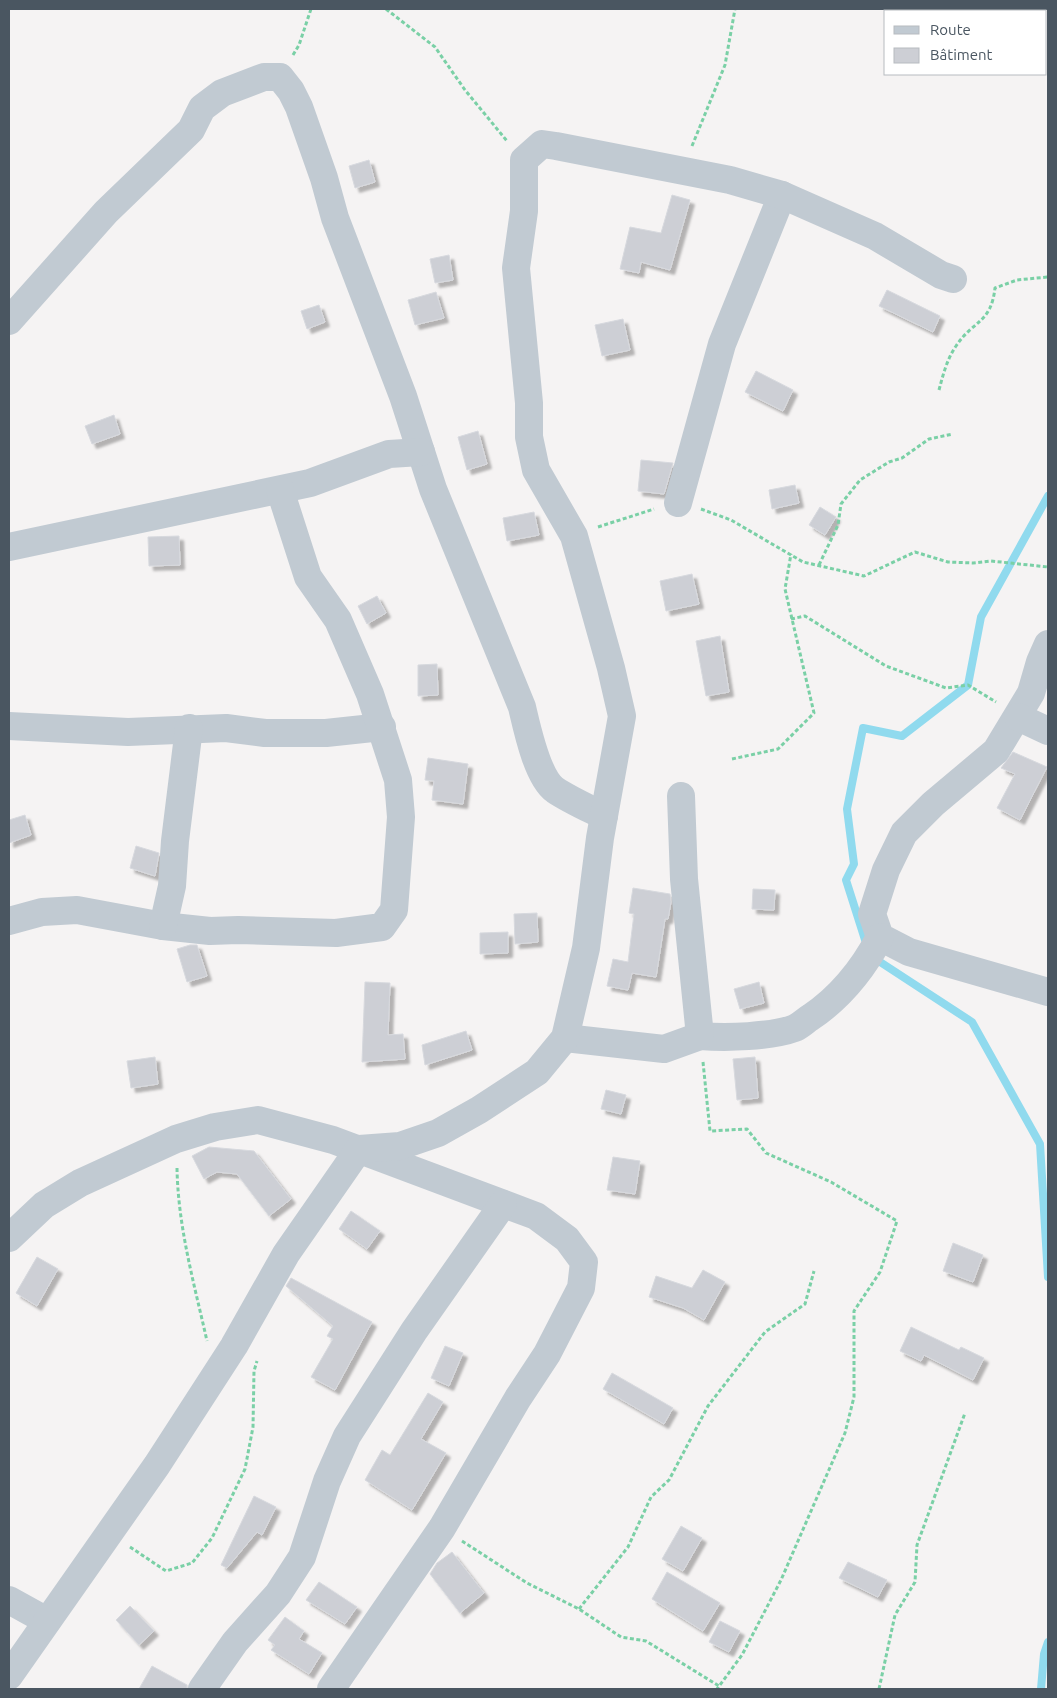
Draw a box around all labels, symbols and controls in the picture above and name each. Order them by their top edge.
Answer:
legend [884,10,1047,75]
text: Route [930,21,971,38]
text: Bâtiment [930,46,993,63]

